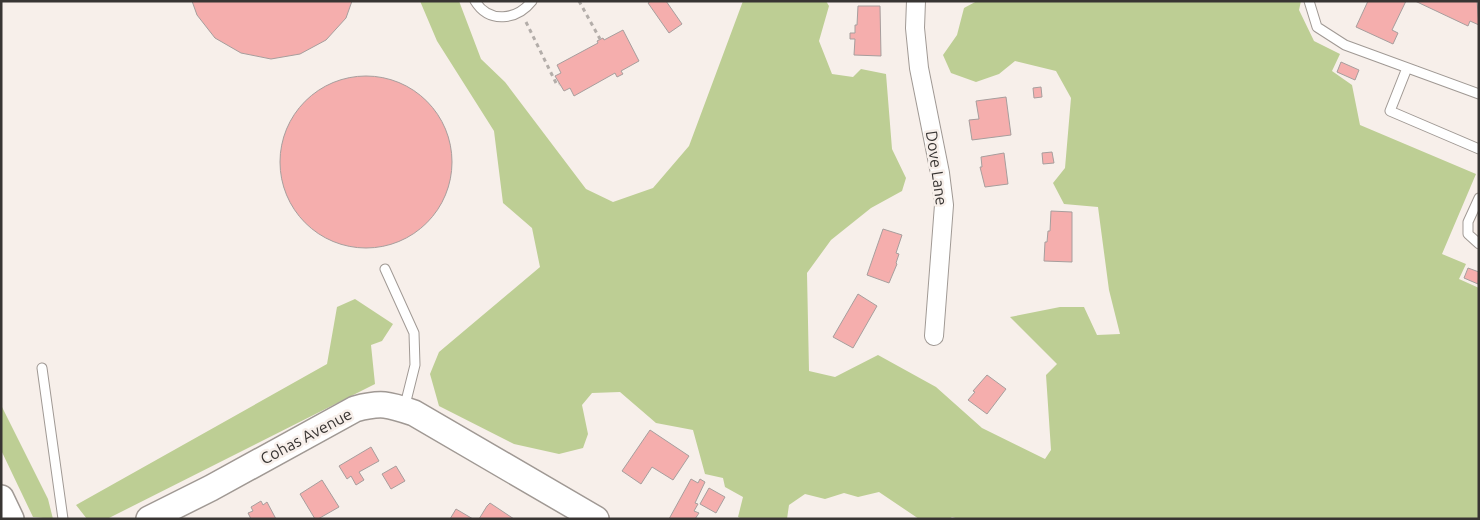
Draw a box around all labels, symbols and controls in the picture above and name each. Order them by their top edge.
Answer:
street label: Dove Lane [923,129,951,207]
street label: Cohas Avenue [257,404,355,468]

